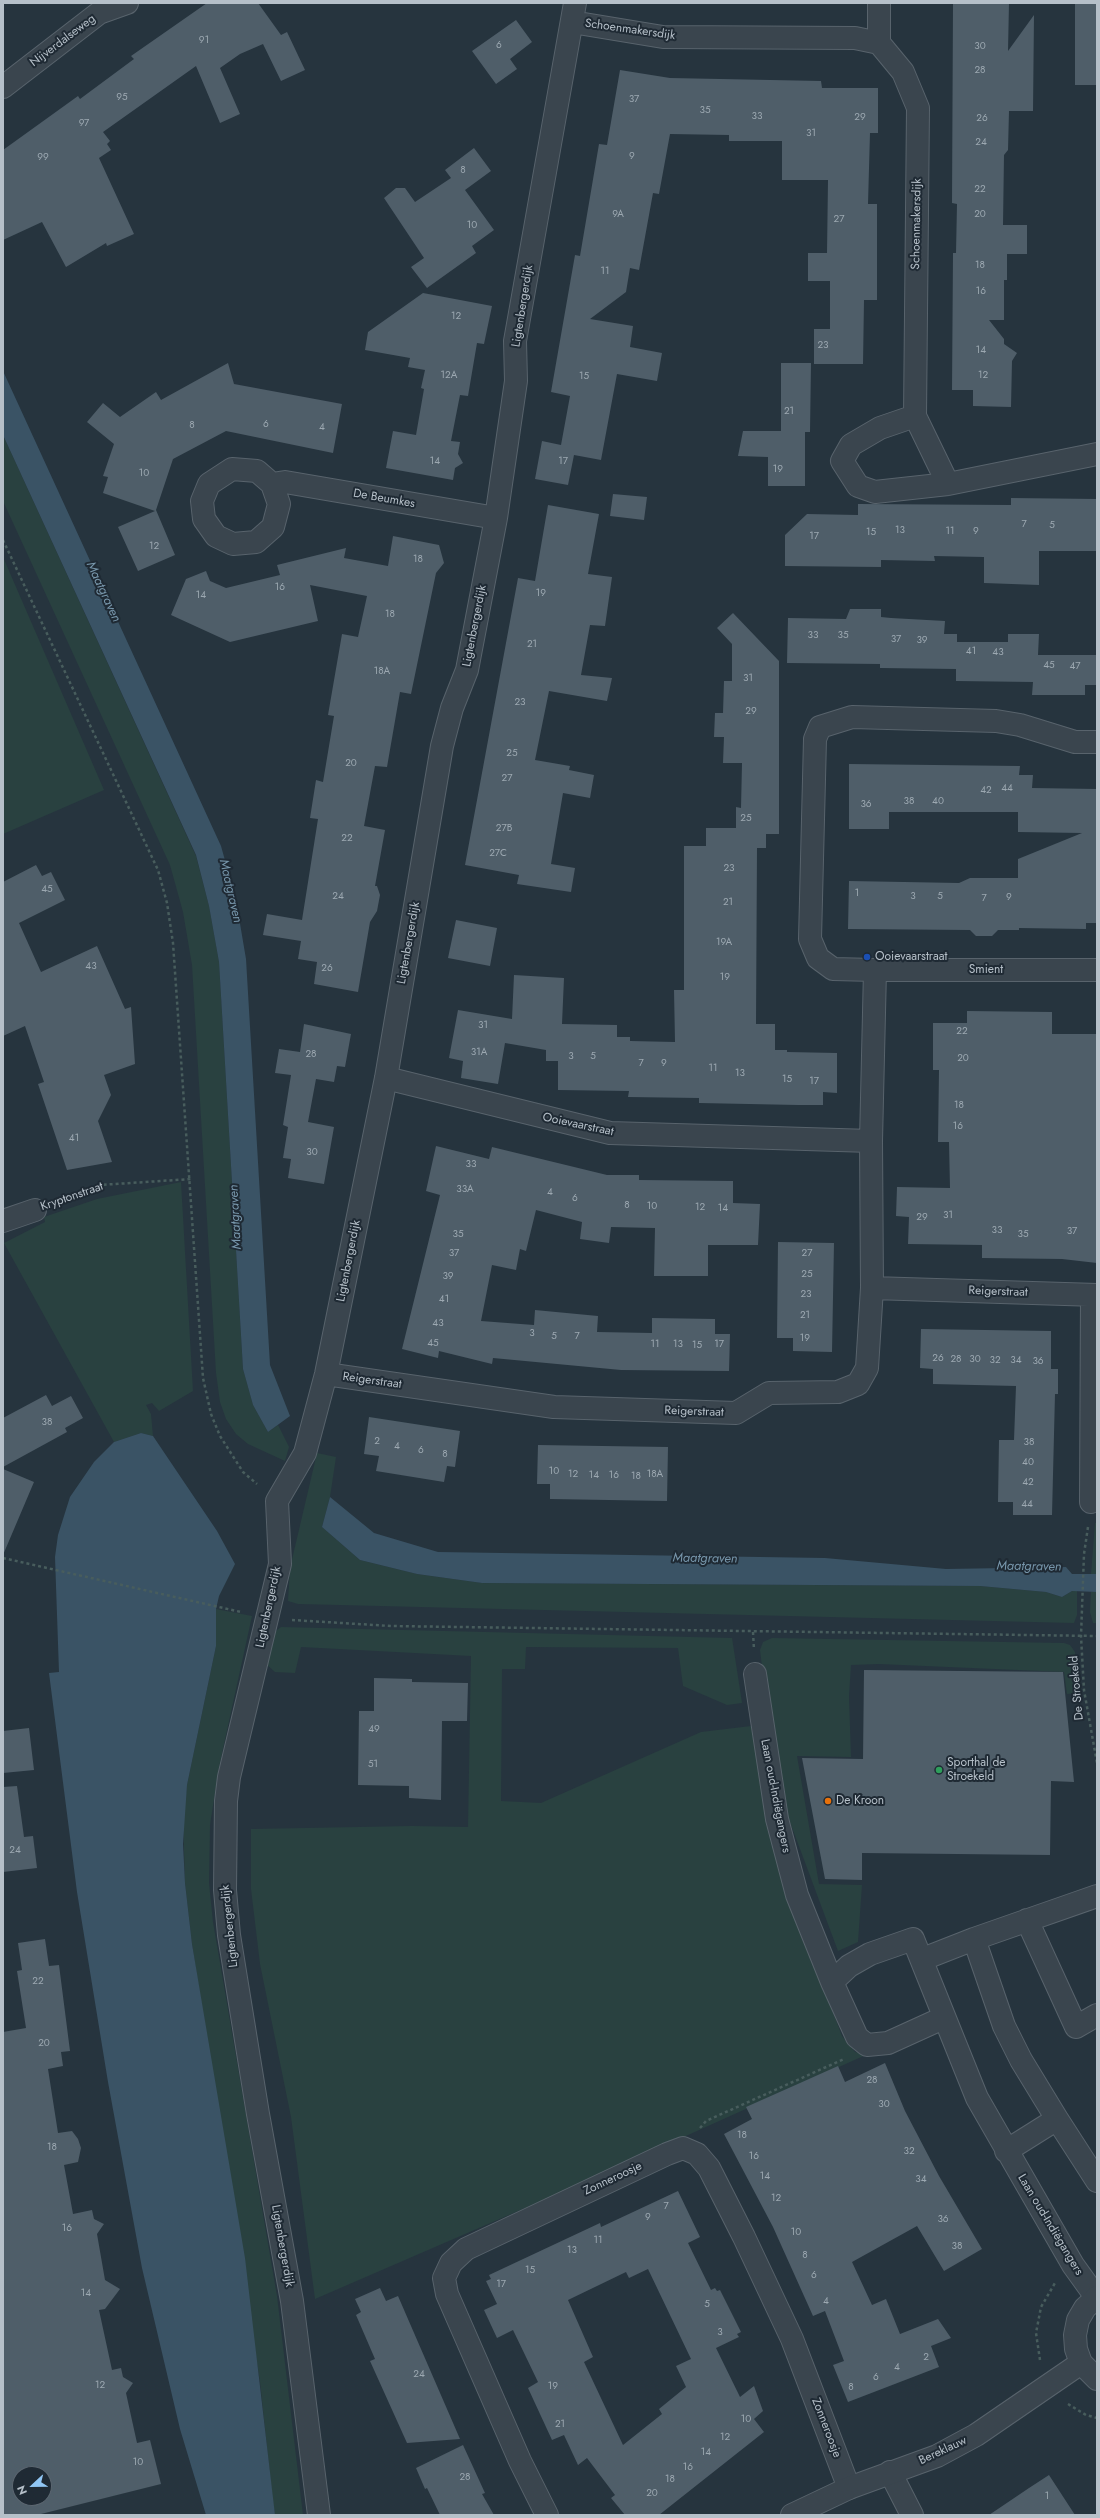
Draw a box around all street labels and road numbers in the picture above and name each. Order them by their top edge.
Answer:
street label: Nijverdalseweg [28,12,98,70]
street label: Schoenmakersdijk [584,17,676,43]
street label: Schoenmakersdijk [909,178,925,270]
street label: Ligtenbergerdijk [509,264,537,348]
street label: De Beumkes [352,486,416,512]
street label: Ligtenbergerdijk [460,584,490,668]
street label: Ligtenbergerdijk [395,901,423,985]
street label: Smient [969,963,1003,977]
street label: Ooievaarstraat [541,1110,615,1140]
street label: Kryptonstraat [39,1180,105,1214]
street label: Ligtenbergerdijk [334,1219,364,1303]
street label: Reigerstraat [968,1284,1028,1300]
street label: Reigerstraat [342,1370,402,1392]
street label: Reigerstraat [664,1404,724,1420]
street label: Ligtenbergerdijk [253,1565,285,1649]
street label: De Stroekeld [1067,1655,1087,1721]
street label: Laan oud-Indiëgangers [757,1738,793,1854]
street label: Ligtenbergerdijk [218,1884,242,1968]
street label: Zonneroosje [582,2159,644,2199]
street label: Laan oud-Indiëgangers [1014,2172,1086,2278]
street label: Ligtenbergerdijk [268,2204,296,2288]
street label: Zonneroosje [808,2396,844,2460]
street label: Bereklauw [917,2434,969,2468]

